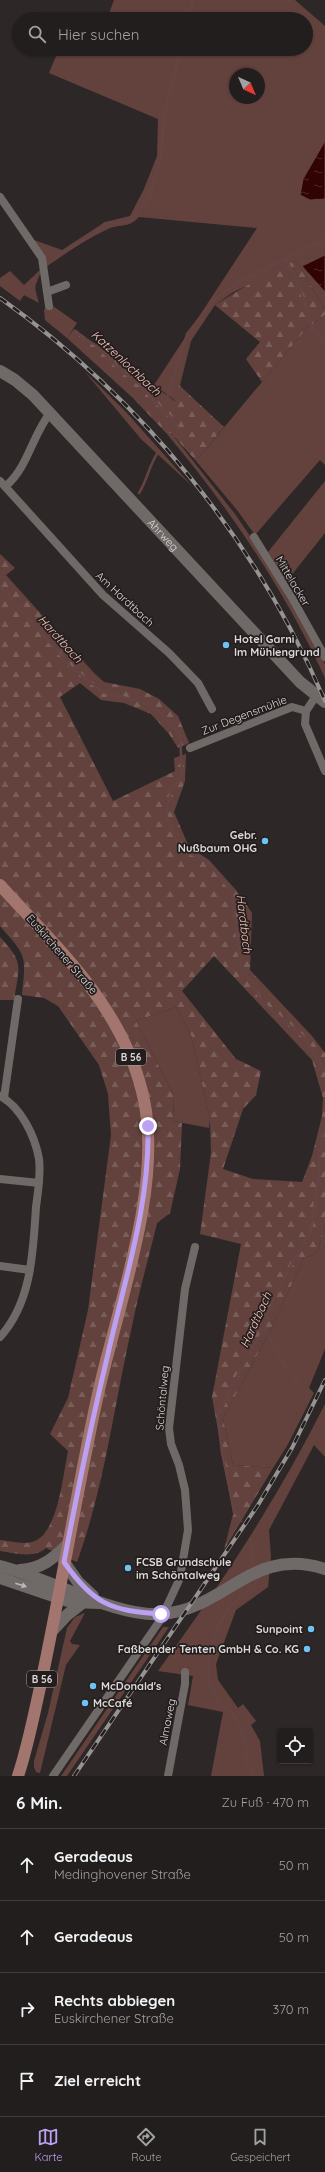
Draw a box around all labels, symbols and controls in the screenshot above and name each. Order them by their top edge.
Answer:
search box [12,12,313,56]
icon: search [26,23,48,45]
text: Hier suchen [58,25,139,44]
north arrow [229,68,265,104]
water label: Katzenlochbach [89,327,164,399]
street label: Ahrweg [145,516,182,554]
street label: Mittelacker [273,553,314,609]
street label: Am Hardtbach [93,569,157,629]
water label: Hardtbach [35,612,86,666]
place label: Hotel Garni Im Mühlengrund [234,632,320,659]
marker: Hotel Garni Im Mühlengrund [221,640,231,650]
street label: Zur Degensmühle [199,692,289,738]
place label: Gebr. Nußbaum OHG [178,828,257,855]
marker: Gebr. Nußbaum OHG [260,836,270,846]
water label: Hardtbach [233,894,256,954]
street label: Euskirchener Straße [23,911,101,997]
road number: B 56 [116,1049,146,1065]
route end [139,1117,157,1135]
water label: Hardtbach [237,1290,275,1350]
street label: Schöntalweg [152,1365,172,1431]
place label: FCSB Grundschule im Schöntalweg [136,1555,232,1582]
marker: FCSB Grundschule im Schöntalweg [123,1563,133,1573]
one-way arrow [15,1582,27,1588]
route start [152,1605,170,1623]
place label: Sunpoint [256,1622,303,1636]
marker: Sunpoint [306,1624,316,1634]
place label: Faßbender Tenten GmbH & Co. KG [118,1642,299,1656]
marker: Faßbender Tenten GmbH & Co. KG [302,1644,312,1654]
road number: B 56 [27,1671,57,1687]
place label: McDonald's [101,1679,161,1693]
marker: McDonald's [88,1681,98,1691]
place label: McCafé [93,1696,133,1710]
street label: Almaweg [156,1697,178,1747]
marker: McCafé [80,1698,90,1708]
map controls [277,1728,313,1764]
button: locate [277,1728,313,1764]
text: 6 Min. [16,1792,62,1813]
text: Zu Fuß · 470 m [221,1794,309,1810]
text: Geradeaus [54,1847,133,1866]
icon: ahead [16,1854,38,1876]
text: 50 m [279,1857,309,1873]
text: Medinghovener Straße [54,1866,191,1882]
icon: ahead [16,1926,38,1948]
text: Geradeaus [54,1927,133,1946]
text: 50 m [279,1929,309,1945]
text: Rechts abbiegen [54,1991,175,2010]
icon: right [16,1998,38,2020]
text: 370 m [272,2001,309,2017]
text: Euskirchener Straße [54,2010,174,2026]
icon: arrive [16,2070,38,2092]
text: Ziel erreicht [54,2071,141,2090]
tab: Karte [34,2126,63,2164]
tab: Route [131,2126,161,2164]
tab: Gespeichert [230,2126,291,2164]

